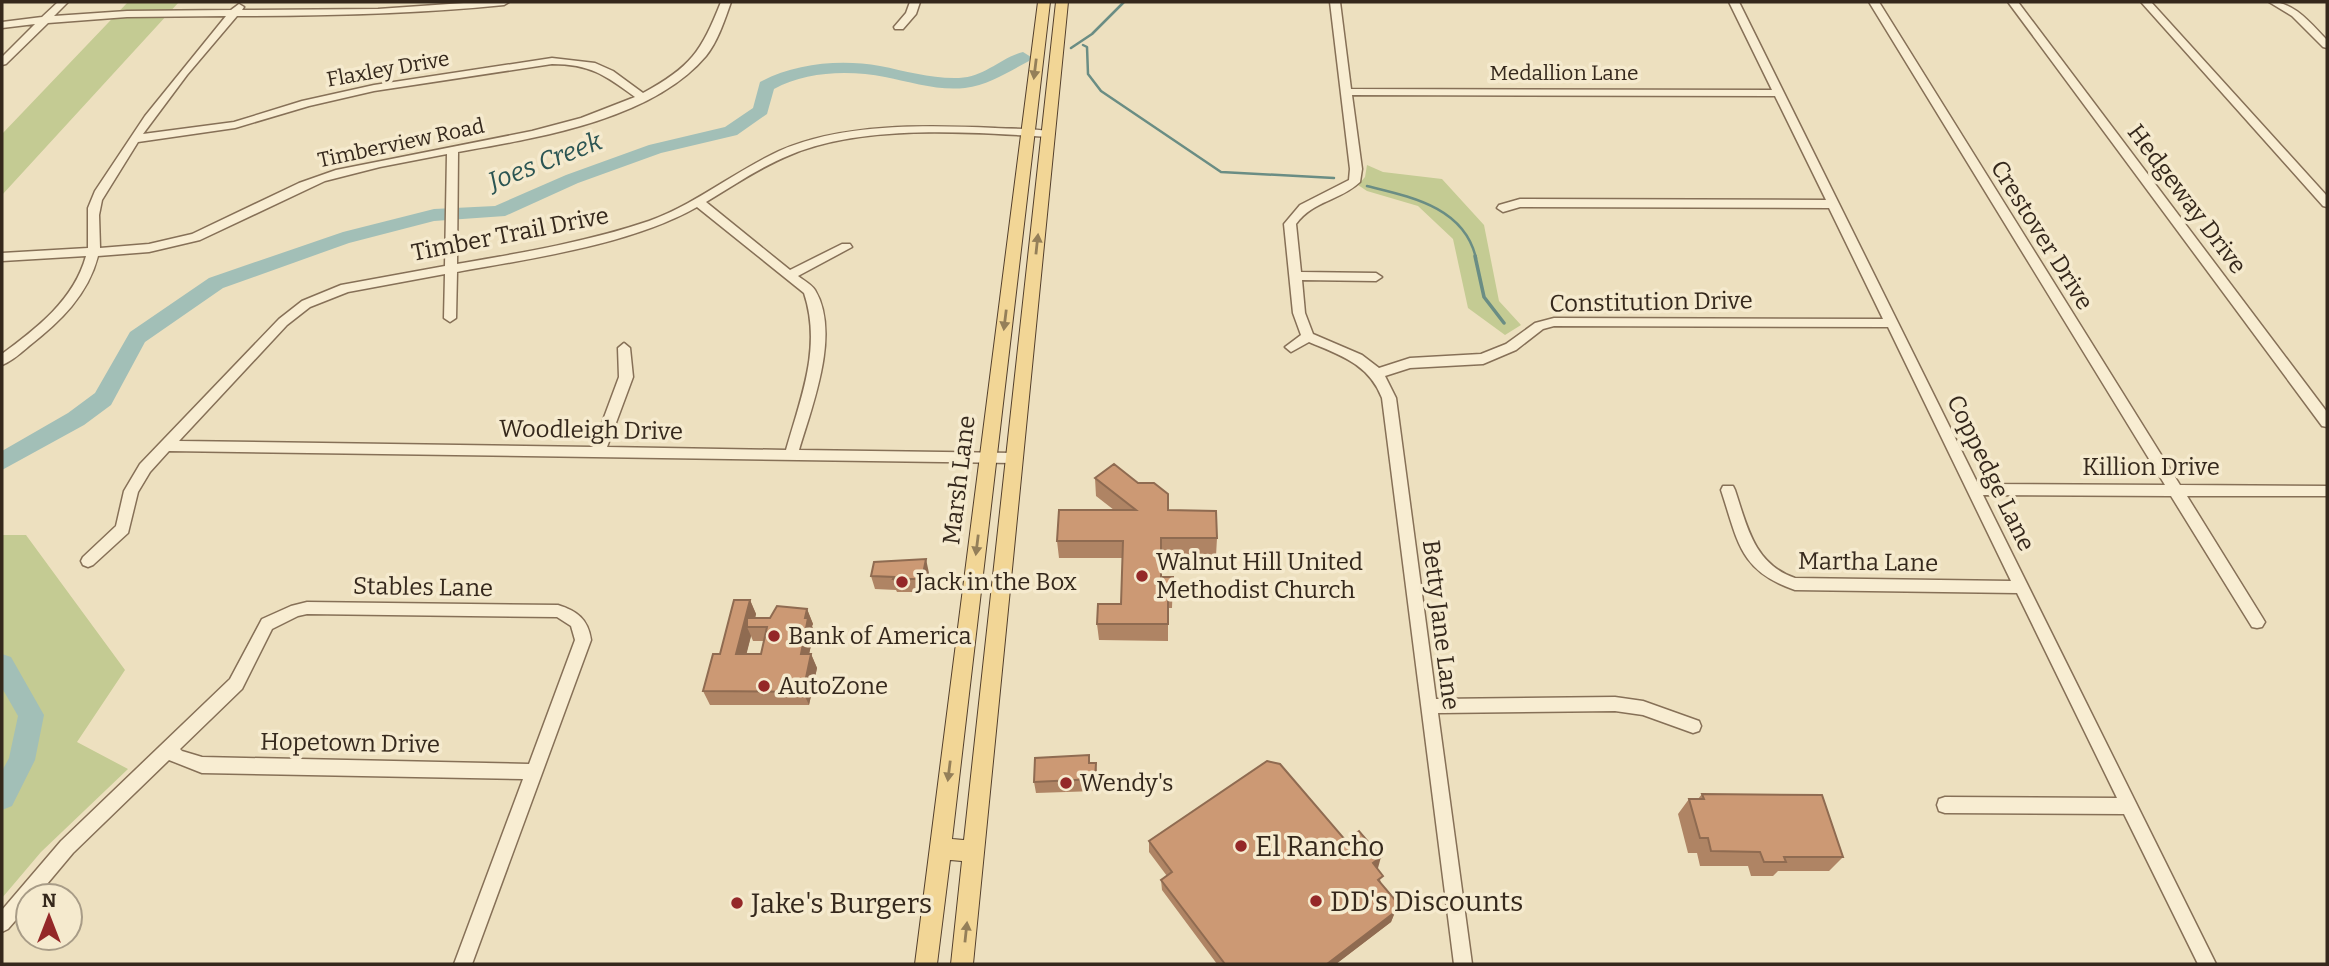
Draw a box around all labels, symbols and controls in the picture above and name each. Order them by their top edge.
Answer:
street label: Flaxley Drive [325,45,451,93]
one-way arrow [1030,59,1041,81]
street label: Medallion Lane [1489,60,1639,86]
street label: Timberview Road [315,113,487,173]
street label: Hedgeway Drive [2122,119,2252,279]
water label: Joes Creek [482,125,607,198]
street label: Crestover Drive [1985,155,2099,315]
street label: Timber Trail Drive [409,201,611,267]
one-way arrow [1032,233,1043,255]
street label: Constitution Drive [1549,286,1753,318]
one-way arrow [999,309,1010,331]
street label: Coppedge Lane [1941,390,2041,556]
street label: Woodleigh Drive [499,414,683,446]
street label: Marsh Lane [937,414,981,546]
street label: Killion Drive [2082,453,2220,481]
one-way arrow [972,535,983,557]
street label: Betty Jane Lane [1417,538,1465,712]
street label: Martha Lane [1798,547,1938,577]
place label: Walnut Hill United Methodist Church [1156,548,1363,604]
place label: Jack in the Box [915,568,1077,596]
marker: Walnut Hill United Methodist Church [1134,568,1150,584]
street label: Stables Lane [353,572,493,602]
marker: Jack in the Box [894,574,910,590]
place label: Bank of America [788,622,972,650]
marker: Bank of America [766,628,782,644]
place label: AutoZone [778,672,888,700]
marker: AutoZone [756,678,772,694]
street label: Hopetown Drive [260,727,440,759]
one-way arrow [944,760,955,782]
place label: Wendy's [1080,769,1174,797]
marker: Wendy's [1058,775,1074,791]
place label: El Rancho [1255,830,1384,863]
marker: El Rancho [1233,838,1249,854]
north arrow [14,882,84,952]
place label: DD's Discounts [1330,885,1523,918]
place label: Jake's Burgers [750,887,932,920]
text: N [42,889,57,912]
marker: DD's Discounts [1308,893,1324,909]
marker: Jake's Burgers [729,895,745,911]
one-way arrow [960,921,971,943]

